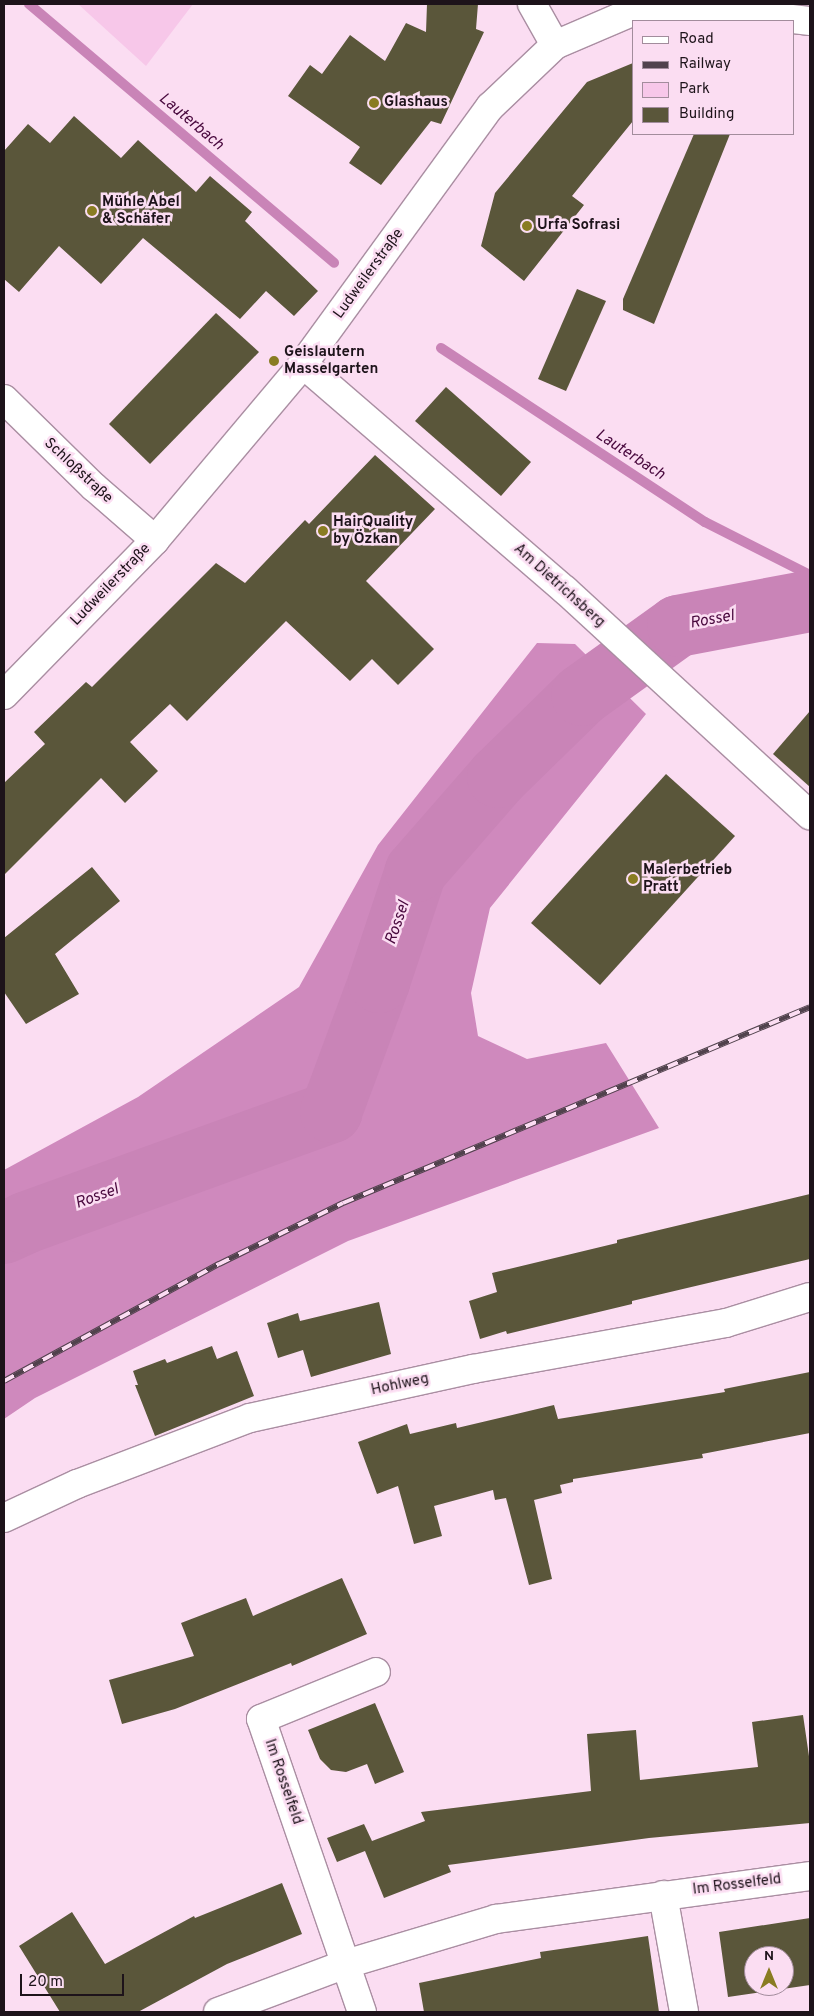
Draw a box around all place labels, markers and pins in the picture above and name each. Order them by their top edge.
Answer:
place label: Glashaus [384,94,448,112]
marker: Glashaus [368,97,380,109]
place label: Mühle Abel & Schäfer [102,193,181,228]
marker: Mühle Abel & Schäfer [86,205,98,217]
place label: Urfa Sofrasi [537,217,620,235]
marker: Urfa Sofrasi [521,220,533,232]
place label: Geislautern Masselgarten [284,343,378,378]
marker: Geislautern Masselgarten [268,355,280,367]
place label: HairQuality by Özkan [333,513,413,548]
marker: HairQuality by Özkan [317,525,329,537]
place label: Malerbetrieb Pratt [643,861,732,896]
marker: Malerbetrieb Pratt [627,873,639,885]

